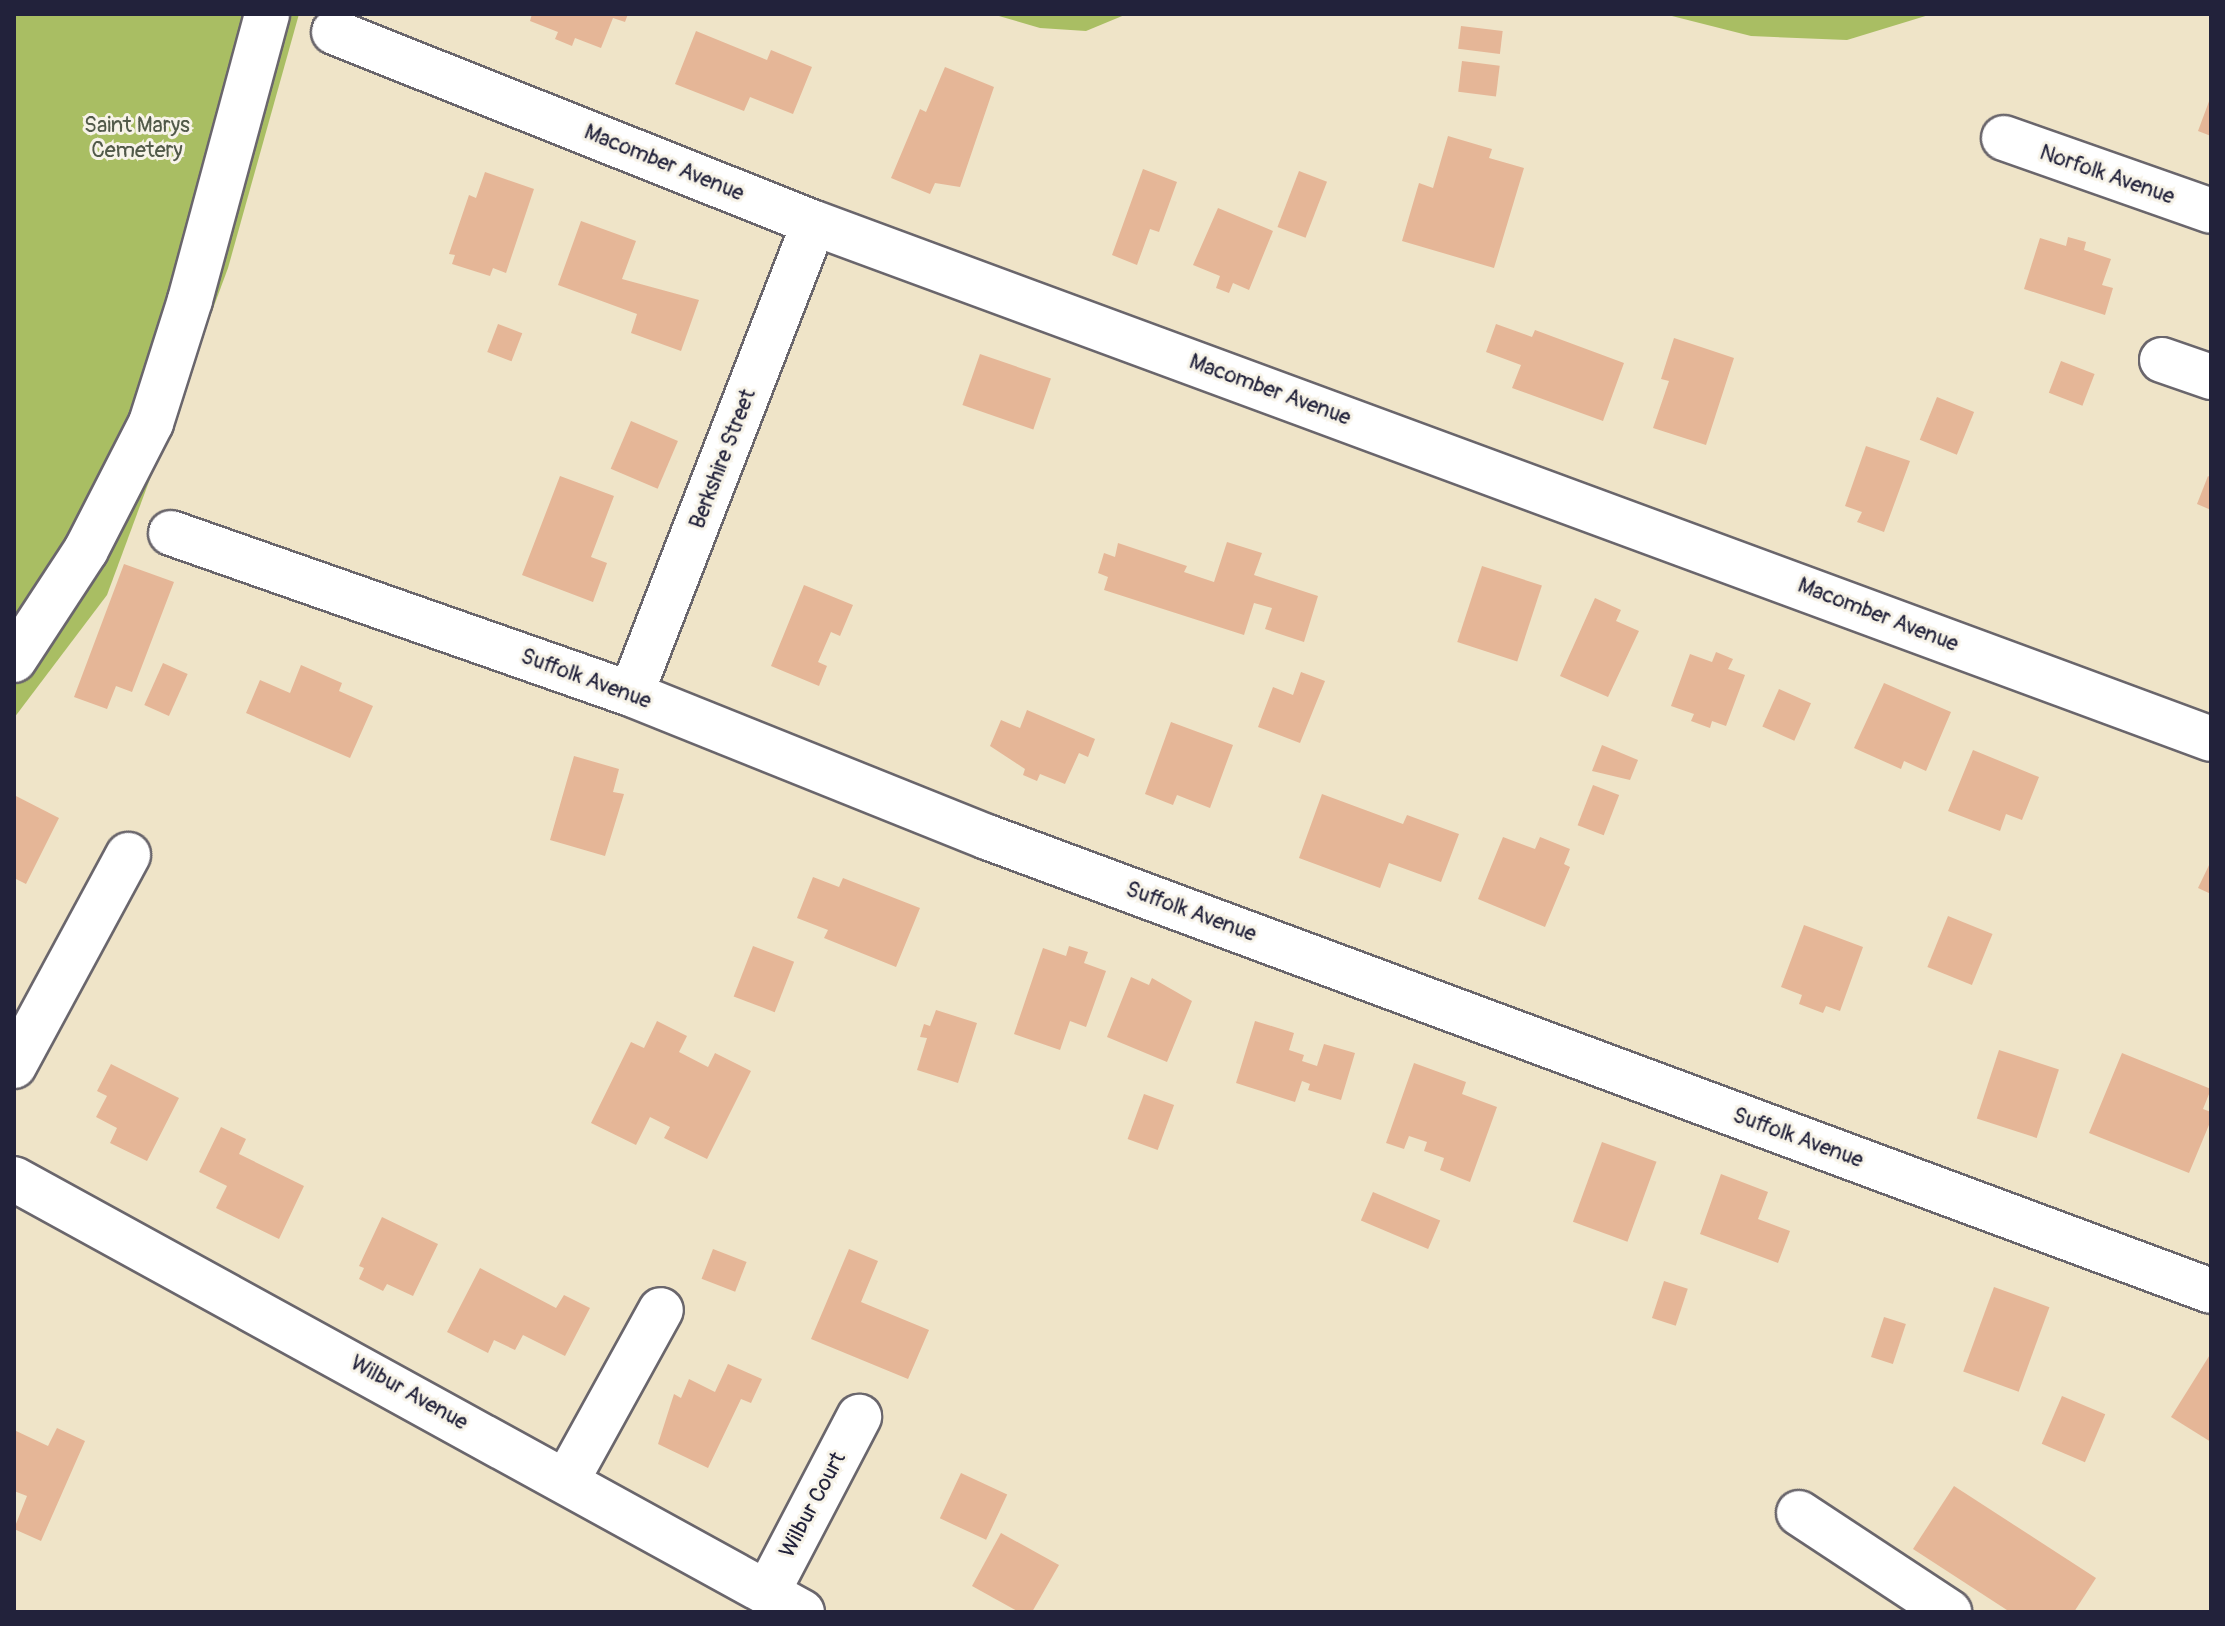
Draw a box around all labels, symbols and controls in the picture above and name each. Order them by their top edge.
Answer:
park label: Saint Marys Cemetery [84,112,190,164]
street label: Macomber Avenue [580,119,748,207]
street label: Norfolk Avenue [2036,140,2178,210]
street label: Macomber Avenue [1186,349,1354,431]
street label: Berkshire Street [684,386,762,532]
street label: Macomber Avenue [1794,572,1962,658]
street label: Suffolk Avenue [517,643,655,715]
street label: Suffolk Avenue [1122,876,1260,948]
street label: Suffolk Avenue [1729,1102,1867,1174]
street label: Wilbur Avenue [346,1350,472,1436]
street label: Wilbur Court [774,1448,852,1562]

